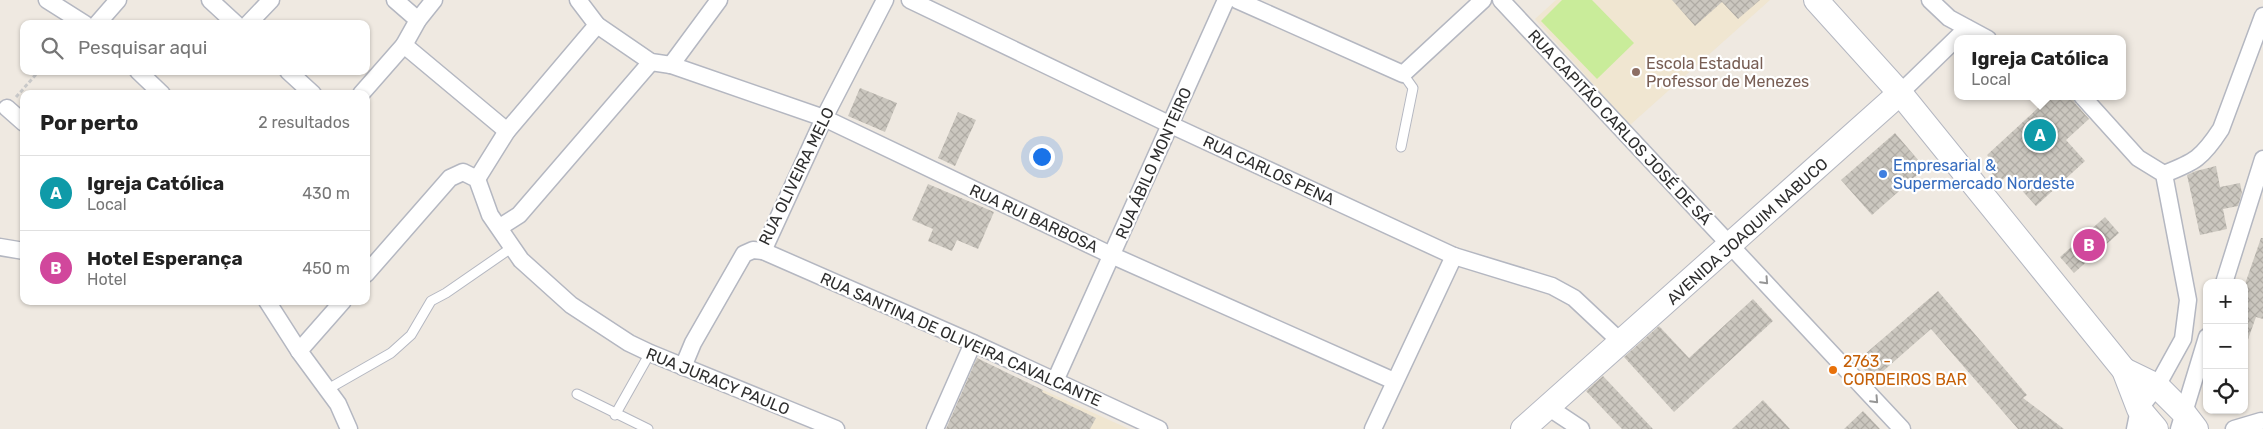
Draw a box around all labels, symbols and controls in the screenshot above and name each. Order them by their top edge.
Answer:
search box [20,20,370,75]
street label: RUA CAPITÃO CARLOS JOSÉ DE SÁ [1524,26,1715,229]
icon: search [38,34,66,62]
popup [1954,35,2126,100]
text: Pesquisar aqui [78,36,207,59]
text: Igreja Católica [1971,47,2109,70]
place label: Escola Estadual Professor de Menezes [1646,54,1809,91]
marker: Escola Estadual Professor de Menezes [1630,66,1642,78]
text: Local [1971,70,2011,89]
street label: RUA ÁBILO MONTEIRO [1111,84,1195,242]
street label: RUA OLIVEIRA MELO [755,104,838,248]
text: Por perto [40,110,138,135]
text: 2 resultados [258,113,350,132]
pin: A [2024,116,2056,154]
street label: RUA CARLOS PENA [1200,132,1338,209]
your location [1029,144,1055,170]
street label: AVENIDA JOAQUIM NABUCO [1663,154,1832,309]
place label: Empresarial & Supermercado Nordeste [1893,156,2075,193]
marker: Empresarial & Supermercado Nordeste [1877,168,1889,180]
text: Igreja Católica [87,172,224,195]
street label: RUA RUI BARBOSA [967,180,1101,257]
text: A [50,184,62,203]
text: 430 m [302,184,350,203]
text: Local [87,195,127,214]
pin: B [2073,226,2105,264]
text: Hotel Esperança [87,247,243,270]
text: B [50,259,62,278]
text: 450 m [302,259,350,278]
street label: RUA SANTINA DE OLIVEIRA CAVALCANTE [817,269,1104,410]
text: Hotel [87,270,127,289]
one-way arrow [1759,276,1768,285]
map controls [2203,279,2248,414]
button: + [2203,279,2248,324]
button: − [2203,324,2248,369]
street label: RUA JURACY PAULO [643,344,792,419]
place label: 2763 - CORDEIROS BAR [1843,352,1967,389]
marker: 2763 - CORDEIROS BAR [1827,364,1839,376]
button: locate [2203,369,2248,414]
one-way arrow [1869,394,1878,403]

